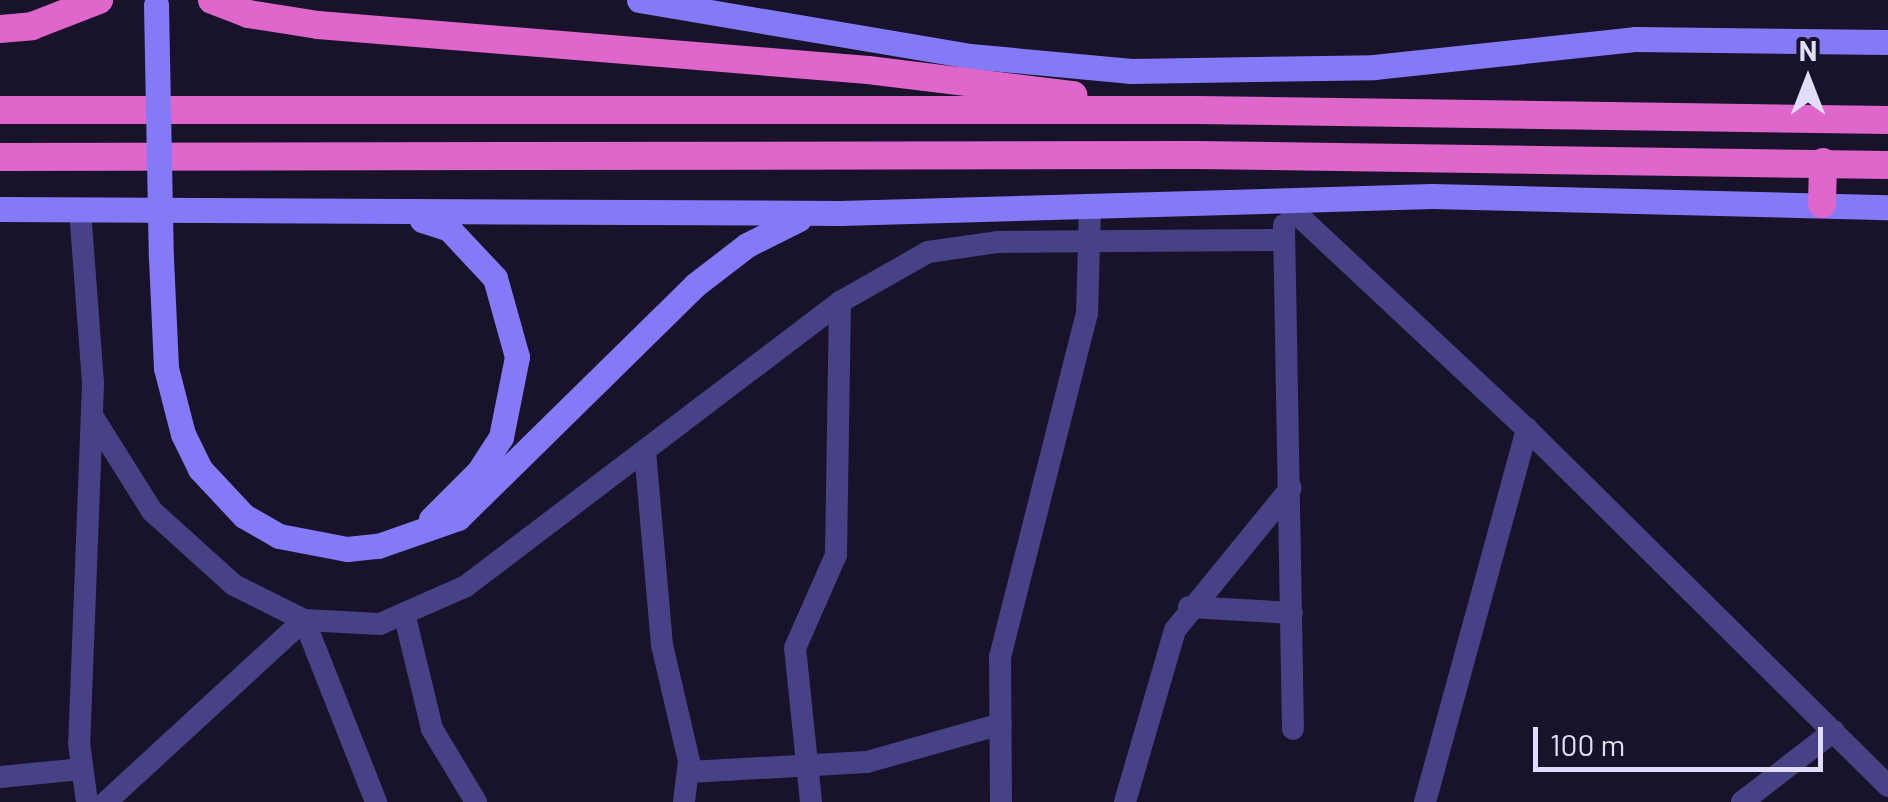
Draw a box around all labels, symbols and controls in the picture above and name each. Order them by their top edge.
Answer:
north arrow [1758,30,1858,130]
text: N [1799,33,1817,67]
scale bar [1538,707,1828,769]
text: 100 m [1550,726,1625,762]

